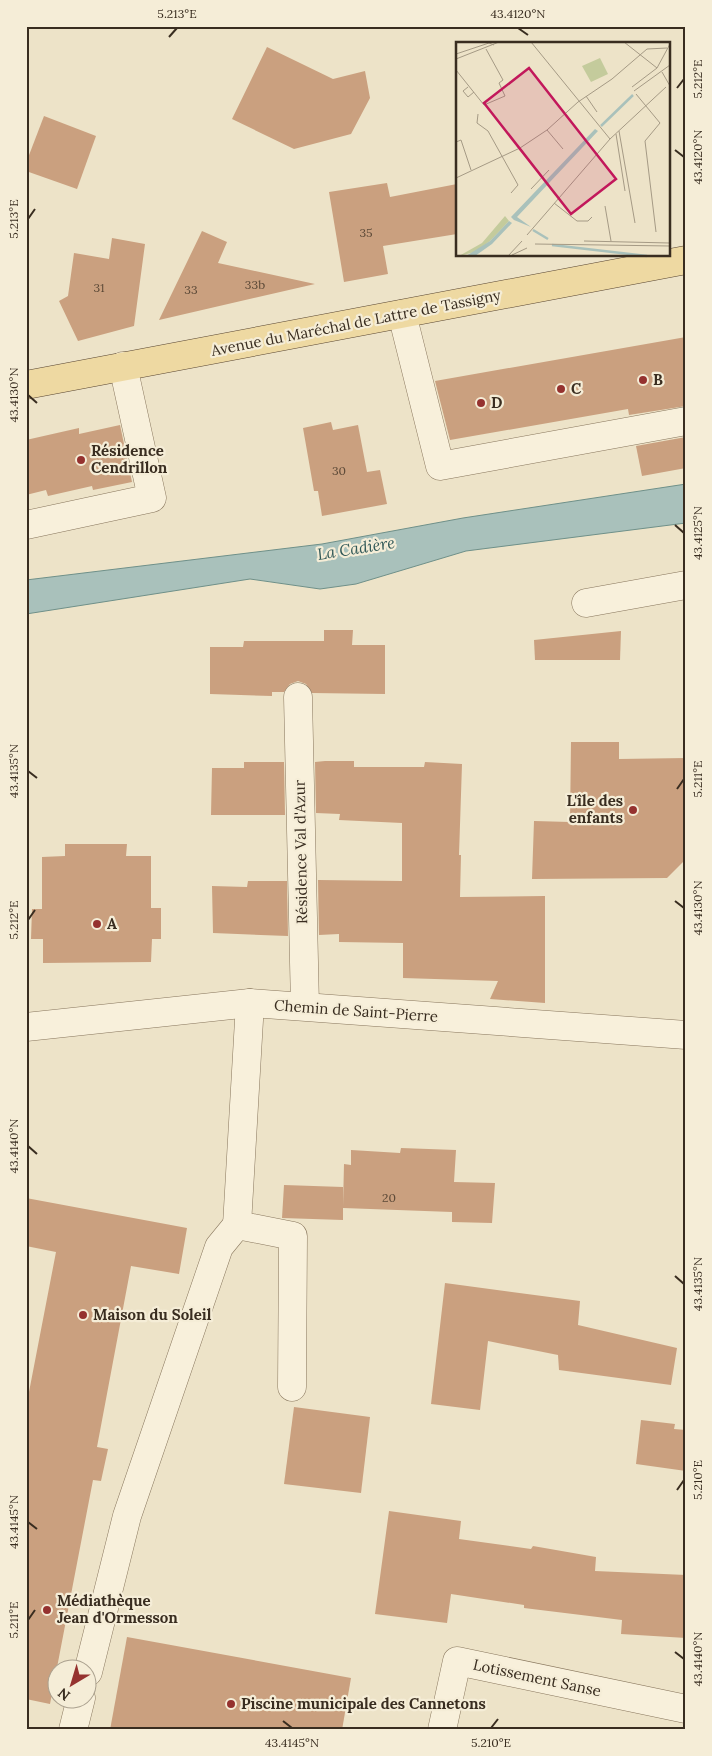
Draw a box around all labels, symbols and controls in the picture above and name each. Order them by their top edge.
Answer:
text: 5.213°E [157,6,197,21]
text: 43.4120°N [491,6,545,21]
inset map [456,42,670,256]
text: 5.212°E [690,59,705,99]
text: 43.4120°N [690,130,705,184]
text: 5.213°E [6,199,21,239]
house number: 35 [359,225,373,240]
house number: 33b [245,277,265,292]
house number: 31 [93,280,105,295]
house number: 33 [184,282,198,297]
street label: Avenue du Maréchal de Lattre de Tassigny [208,285,502,360]
text: 43.4130°N [6,367,21,423]
place label: B [653,370,663,389]
marker: B [637,374,649,386]
place label: C [571,379,582,398]
marker: C [555,383,567,395]
place label: D [491,393,502,412]
marker: D [475,397,487,409]
place label: Résidence Cendrillon [91,441,168,477]
marker: Résidence Cendrillon [75,454,87,466]
house number: 30 [332,463,346,478]
text: 43.4125°N [690,506,705,560]
water label: La Cadière [316,532,397,564]
text: 43.4135°N [6,744,21,798]
text: 5.211°E [690,761,705,798]
street label: Résidence Val d'Azur [290,779,311,924]
place label: L'île des enfants [566,791,623,827]
marker: L'île des enfants [627,804,639,816]
text: 43.4130°N [690,880,705,936]
text: 5.212°E [6,900,21,940]
place label: A [107,914,117,933]
marker: A [91,918,103,930]
street label: Chemin de Saint-Pierre [274,995,439,1026]
text: 43.4140°N [6,1119,21,1173]
house number: 20 [382,1190,396,1205]
text: 43.4135°N [690,1257,705,1311]
place label: Maison du Soleil [93,1305,212,1324]
marker: Maison du Soleil [77,1309,89,1321]
text: 5.210°E [690,1460,705,1500]
text: 43.4145°N [6,1495,21,1549]
place label: Médiathèque Jean d'Ormesson [57,1591,178,1627]
text: 5.211°E [6,1602,21,1639]
marker: Médiathèque Jean d'Ormesson [41,1604,53,1616]
text: 43.4140°N [690,1632,705,1686]
street label: Lotissement Sanse [471,1655,603,1700]
north arrow [48,1658,98,1708]
text: N [54,1684,74,1705]
place label: Piscine municipale des Cannetons [241,1694,486,1713]
marker: Piscine municipale des Cannetons [225,1698,237,1710]
text: 43.4145°N [265,1735,319,1750]
text: 5.210°E [471,1735,511,1750]

